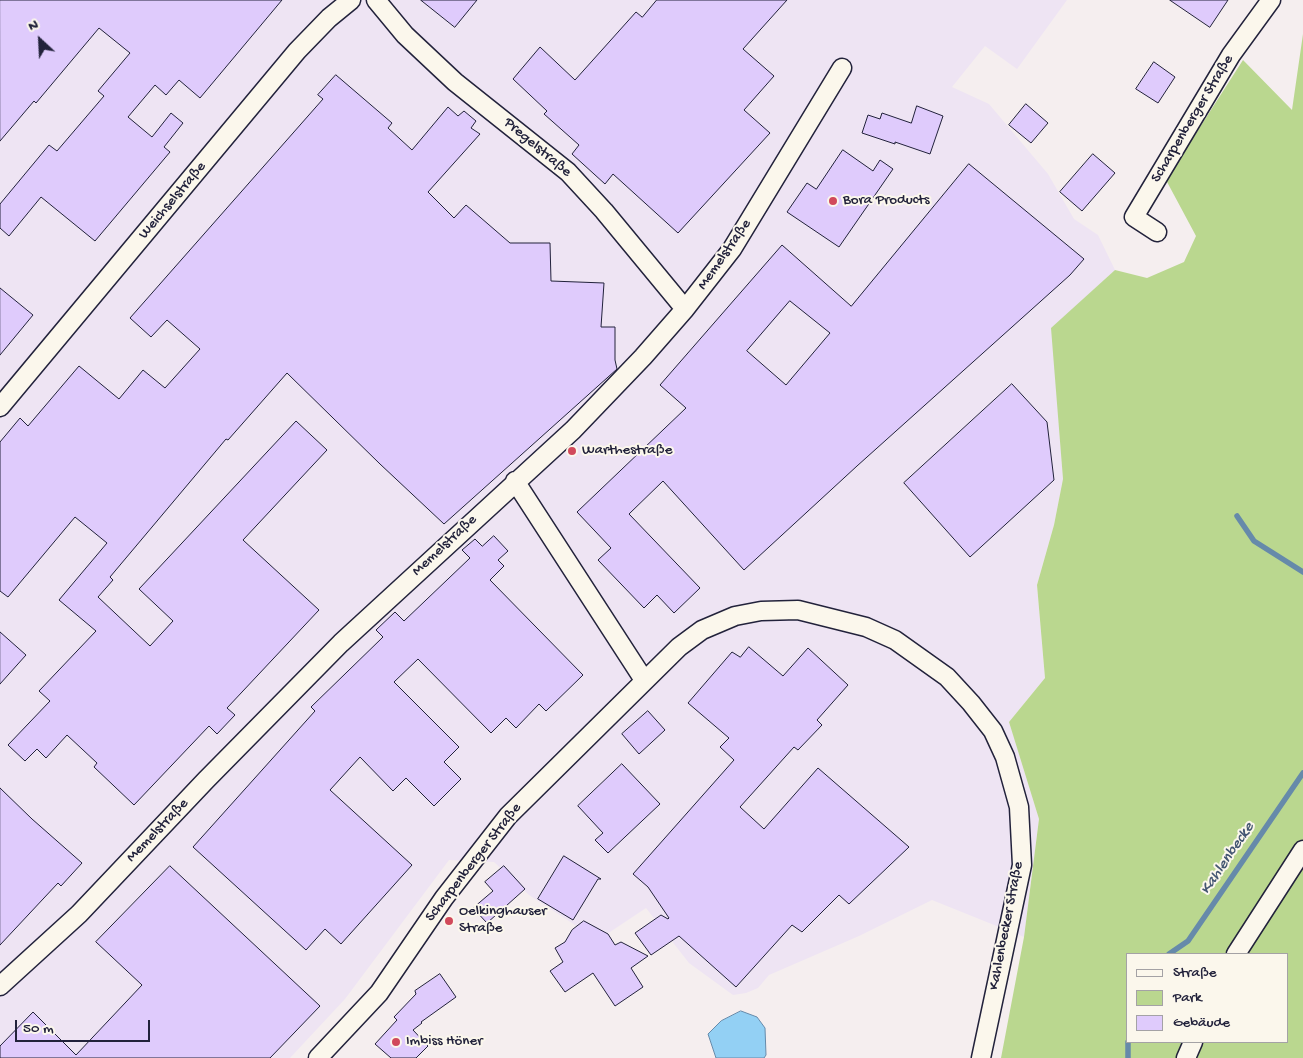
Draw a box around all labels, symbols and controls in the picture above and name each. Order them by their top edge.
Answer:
north arrow [15,15,65,65]
text: N [26,16,41,36]
street label: Scharpenberger Straße [1148,52,1238,186]
street label: Pregelstraße [499,114,575,182]
street label: Weichselstraße [135,159,211,243]
place label: Bora Products [843,192,930,210]
marker: Bora Products [827,195,839,207]
street label: Memelstraße [694,216,756,294]
place label: Warthestraße [582,442,672,460]
marker: Warthestraße [566,445,578,457]
street label: Memelstraße [409,511,481,581]
street label: Memelstraße [123,795,193,867]
street label: Scharpenberger Straße [422,800,526,926]
water label: Kahlenbecke [1197,819,1259,899]
street label: Kahlenbecker Straße [986,860,1028,992]
place label: Oelkinghauser Straße [459,903,547,938]
marker: Oelkinghauser Straße [443,915,455,927]
legend [1126,953,1288,1043]
text: Straße [1173,964,1217,982]
text: Park [1173,989,1202,1007]
scale bar [18,1010,152,1042]
text: Gebäude [1173,1014,1230,1032]
text: 50 m [23,1020,54,1038]
place label: Imbiss Höner [406,1033,483,1051]
marker: Imbiss Höner [390,1036,402,1048]

